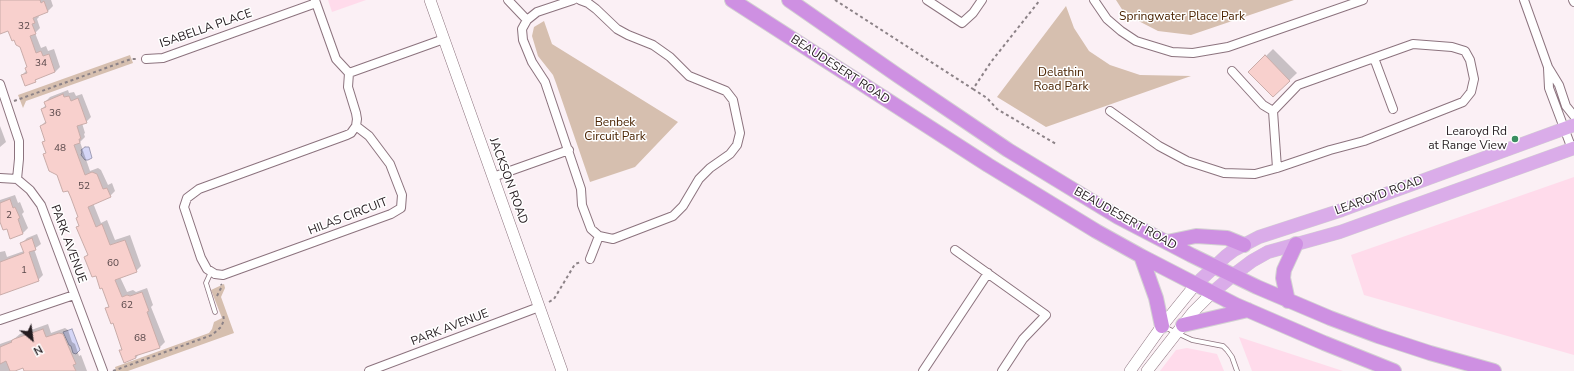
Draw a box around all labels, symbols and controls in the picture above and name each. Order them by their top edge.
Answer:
street label: ISABELLA PLACE [158,6,254,52]
park label: Springwater Place Park [1119,10,1245,24]
house number: 32 [18,21,30,33]
street label: BEAUDESERT ROAD [788,33,892,107]
house number: 34 [35,58,47,70]
park label: Delathin Road Park [1034,66,1088,94]
house number: 36 [49,108,61,120]
park label: Benbek Circuit Park [584,116,646,144]
place label: Learoyd Rd at Range View [1428,125,1507,153]
marker: Learoyd Rd at Range View [1510,134,1520,144]
street label: JACKSON ROAD [486,136,530,226]
house number: 48 [54,143,66,155]
street label: LEAROYD ROAD [1333,173,1425,219]
house number: 52 [78,181,90,193]
street label: BEAUDESERT ROAD [1071,185,1179,253]
street label: HILAS CIRCUIT [306,195,390,239]
street label: PARK AVENUE [47,203,89,285]
house number: 2 [6,210,12,222]
house number: 60 [107,258,119,270]
house number: 1 [21,265,27,277]
house number: 62 [121,300,133,312]
street label: PARK AVENUE [409,307,491,349]
north arrow [12,319,52,359]
house number: 68 [134,333,146,345]
text: N [31,341,45,358]

